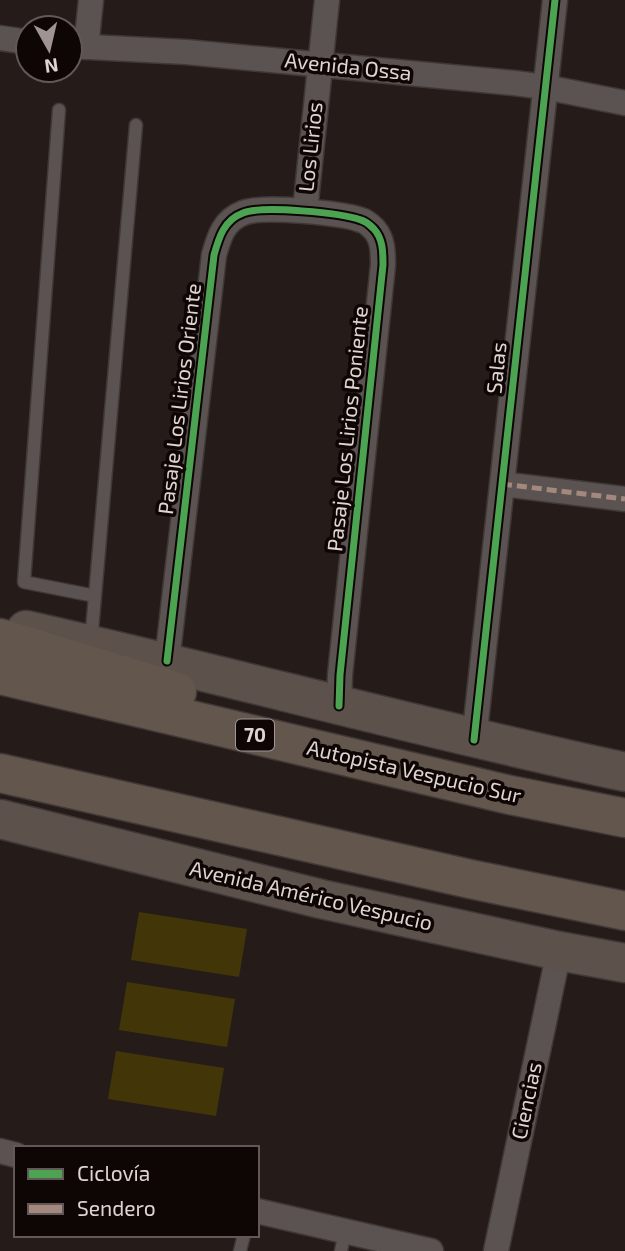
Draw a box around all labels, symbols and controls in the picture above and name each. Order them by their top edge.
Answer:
north arrow [14,14,84,84]
street label: Avenida Ossa [283,46,413,85]
text: N [43,54,60,79]
street label: Los Lirios [292,101,327,193]
street label: Pasaje Los Lirios Oriente [152,282,206,516]
street label: Pasaje Los Lirios Poniente [321,305,373,553]
street label: Salas [480,341,511,395]
road number: 70 [236,720,274,750]
street label: Autopista Vespucio Sur [305,734,524,807]
street label: Avenida Américo Vespucio [188,854,435,935]
street label: Ciencias [505,1060,546,1142]
legend [14,1146,259,1237]
text: Ciclovía [77,1160,150,1185]
text: Sendero [77,1195,156,1220]

